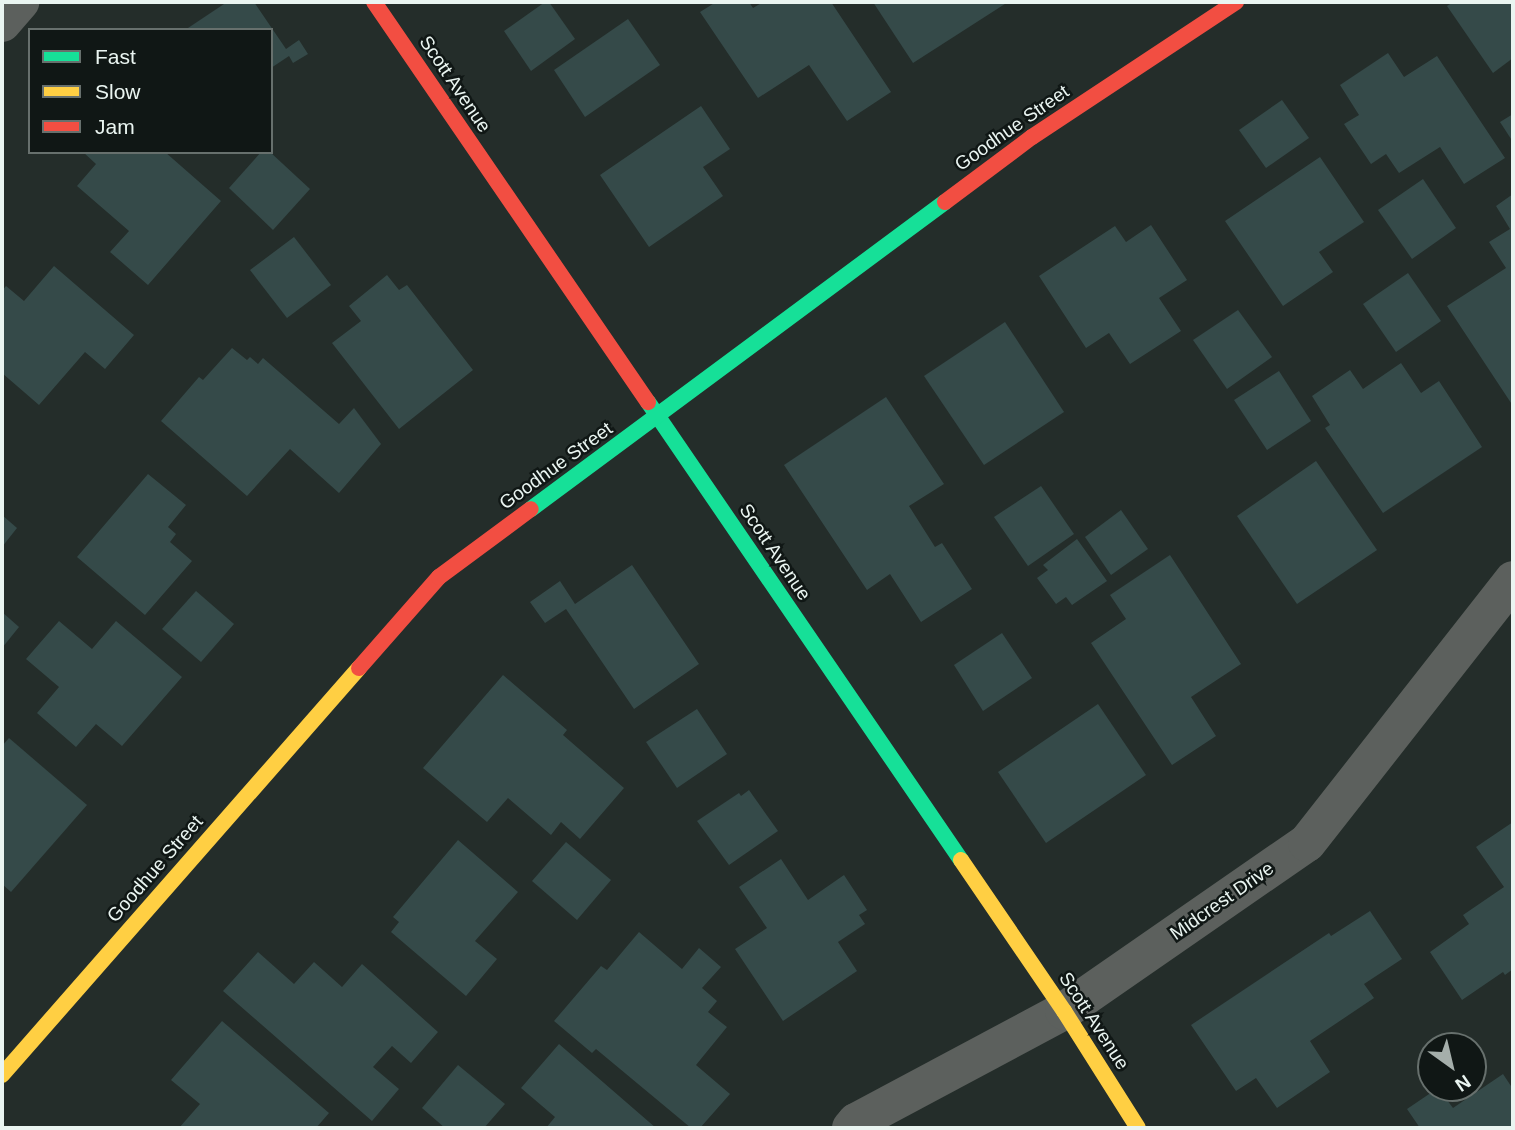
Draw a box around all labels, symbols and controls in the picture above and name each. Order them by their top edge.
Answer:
legend [28,28,273,154]
street label: Scott Avenue [414,31,496,137]
text: Fast [95,45,136,68]
text: Slow [95,80,141,103]
street label: Goodhue Street [951,80,1073,176]
text: Jam [95,115,135,138]
street label: Goodhue Street [495,417,617,515]
street label: Scott Avenue [734,499,816,605]
street label: Goodhue Street [102,811,208,927]
street label: Midcrest Drive [1166,857,1278,945]
street label: Scott Avenue [1054,968,1134,1074]
north arrow [1417,1032,1487,1102]
text: N [1451,1071,1474,1096]

